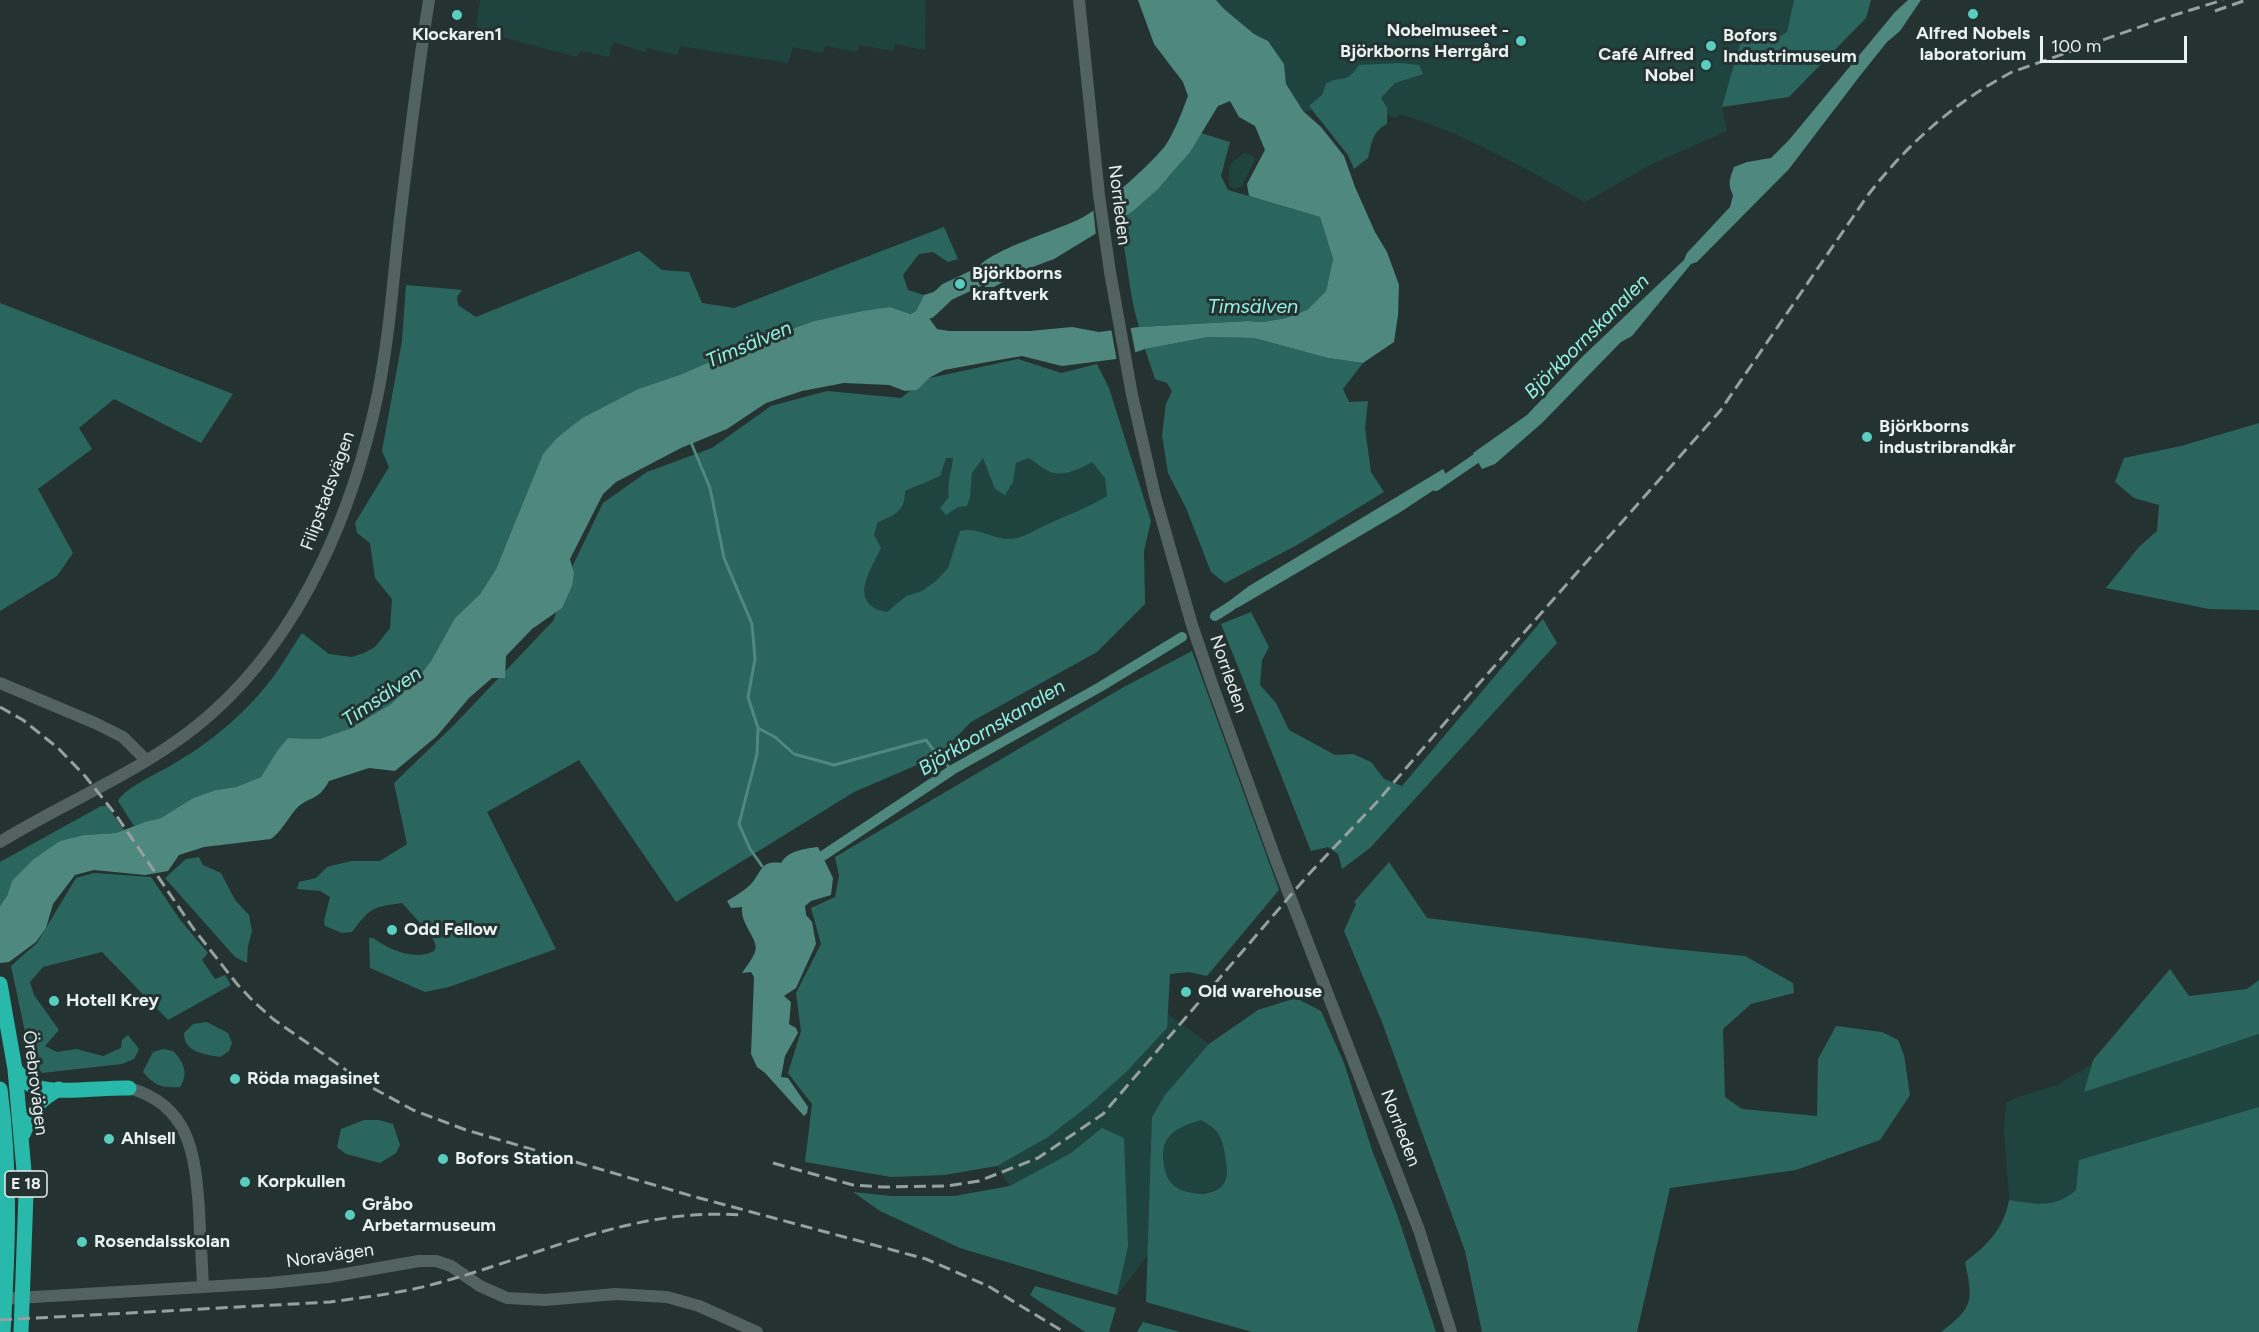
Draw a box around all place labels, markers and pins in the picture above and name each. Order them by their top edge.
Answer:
marker: Alfred Nobels laboratorium [1966,7,1980,21]
marker: Klockaren1 [450,8,464,22]
place label: Nobelmuseet - Björkborns Herrgård [1340,20,1509,63]
place label: Alfred Nobels laboratorium [1916,23,2030,66]
place label: Klockaren1 [412,24,502,46]
place label: Bofors Industrimuseum [1723,25,1857,68]
marker: Nobelmuseet - Björkborns Herrgård [1514,34,1528,48]
marker: Bofors Industrimuseum [1704,39,1718,53]
place label: Café Alfred Nobel [1598,44,1694,86]
marker: Café Alfred Nobel [1699,58,1713,72]
place label: Björkborns kraftverk [972,263,1062,306]
marker: Björkborns kraftverk [953,277,967,291]
place label: Björkborns industribrandkår [1879,416,2016,458]
marker: Björkborns industribrandkår [1860,430,1874,444]
place label: Odd Fellow [404,919,498,941]
marker: Odd Fellow [385,923,399,937]
place label: Old warehouse [1198,981,1322,1003]
marker: Old warehouse [1179,985,1193,999]
place label: Hotell Krey [66,990,159,1012]
marker: Hotell Krey [47,994,61,1008]
place label: Röda magasinet [247,1068,380,1090]
marker: Röda magasinet [228,1072,242,1086]
place label: Ahlsell [121,1128,176,1150]
marker: Ahlsell [102,1132,116,1146]
place label: Bofors Station [455,1148,574,1170]
marker: Bofors Station [436,1152,450,1166]
place label: Korpkullen [257,1171,346,1193]
marker: Korpkullen [238,1175,252,1189]
place label: Gråbo Arbetarmuseum [362,1194,496,1236]
marker: Gråbo Arbetarmuseum [343,1208,357,1222]
place label: Rosendalsskolan [94,1231,230,1253]
marker: Rosendalsskolan [75,1235,89,1249]

